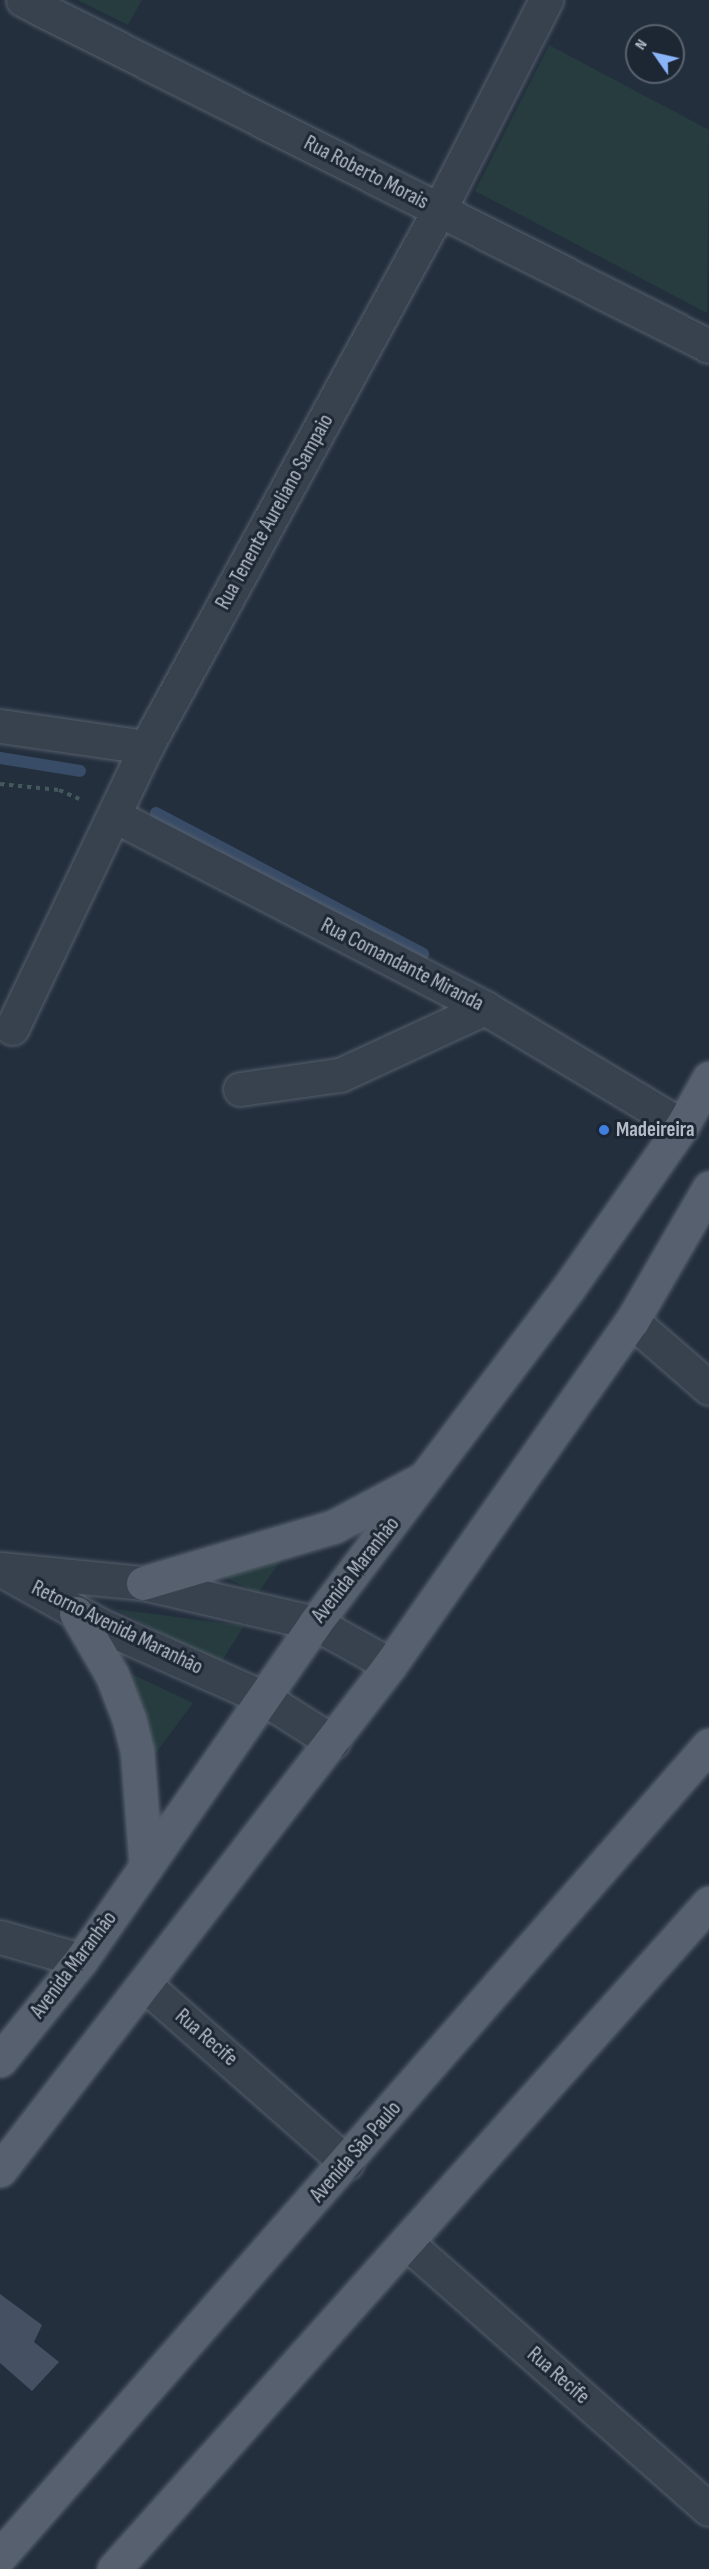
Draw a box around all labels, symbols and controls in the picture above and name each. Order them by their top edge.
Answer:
north arrow [625,24,685,84]
text: N [631,36,652,54]
street label: Rua Roberto Morais [300,131,432,215]
street label: Rua Tenente Aureliano Sampaio [211,410,339,614]
street label: Rua Comandante Miranda [316,913,488,1017]
place label: Madeireira [616,1117,695,1143]
marker: Madeireira [597,1123,611,1137]
street label: Avenida Maranhão [307,1512,405,1628]
street label: Retorno Avenida Maranhão [27,1576,207,1680]
street label: Avenida Maranhão [26,1907,122,2023]
street label: Rua Recife [170,2004,242,2072]
street label: Avenida São Paulo [305,2096,407,2208]
street label: Rua Recife [522,2342,594,2410]

